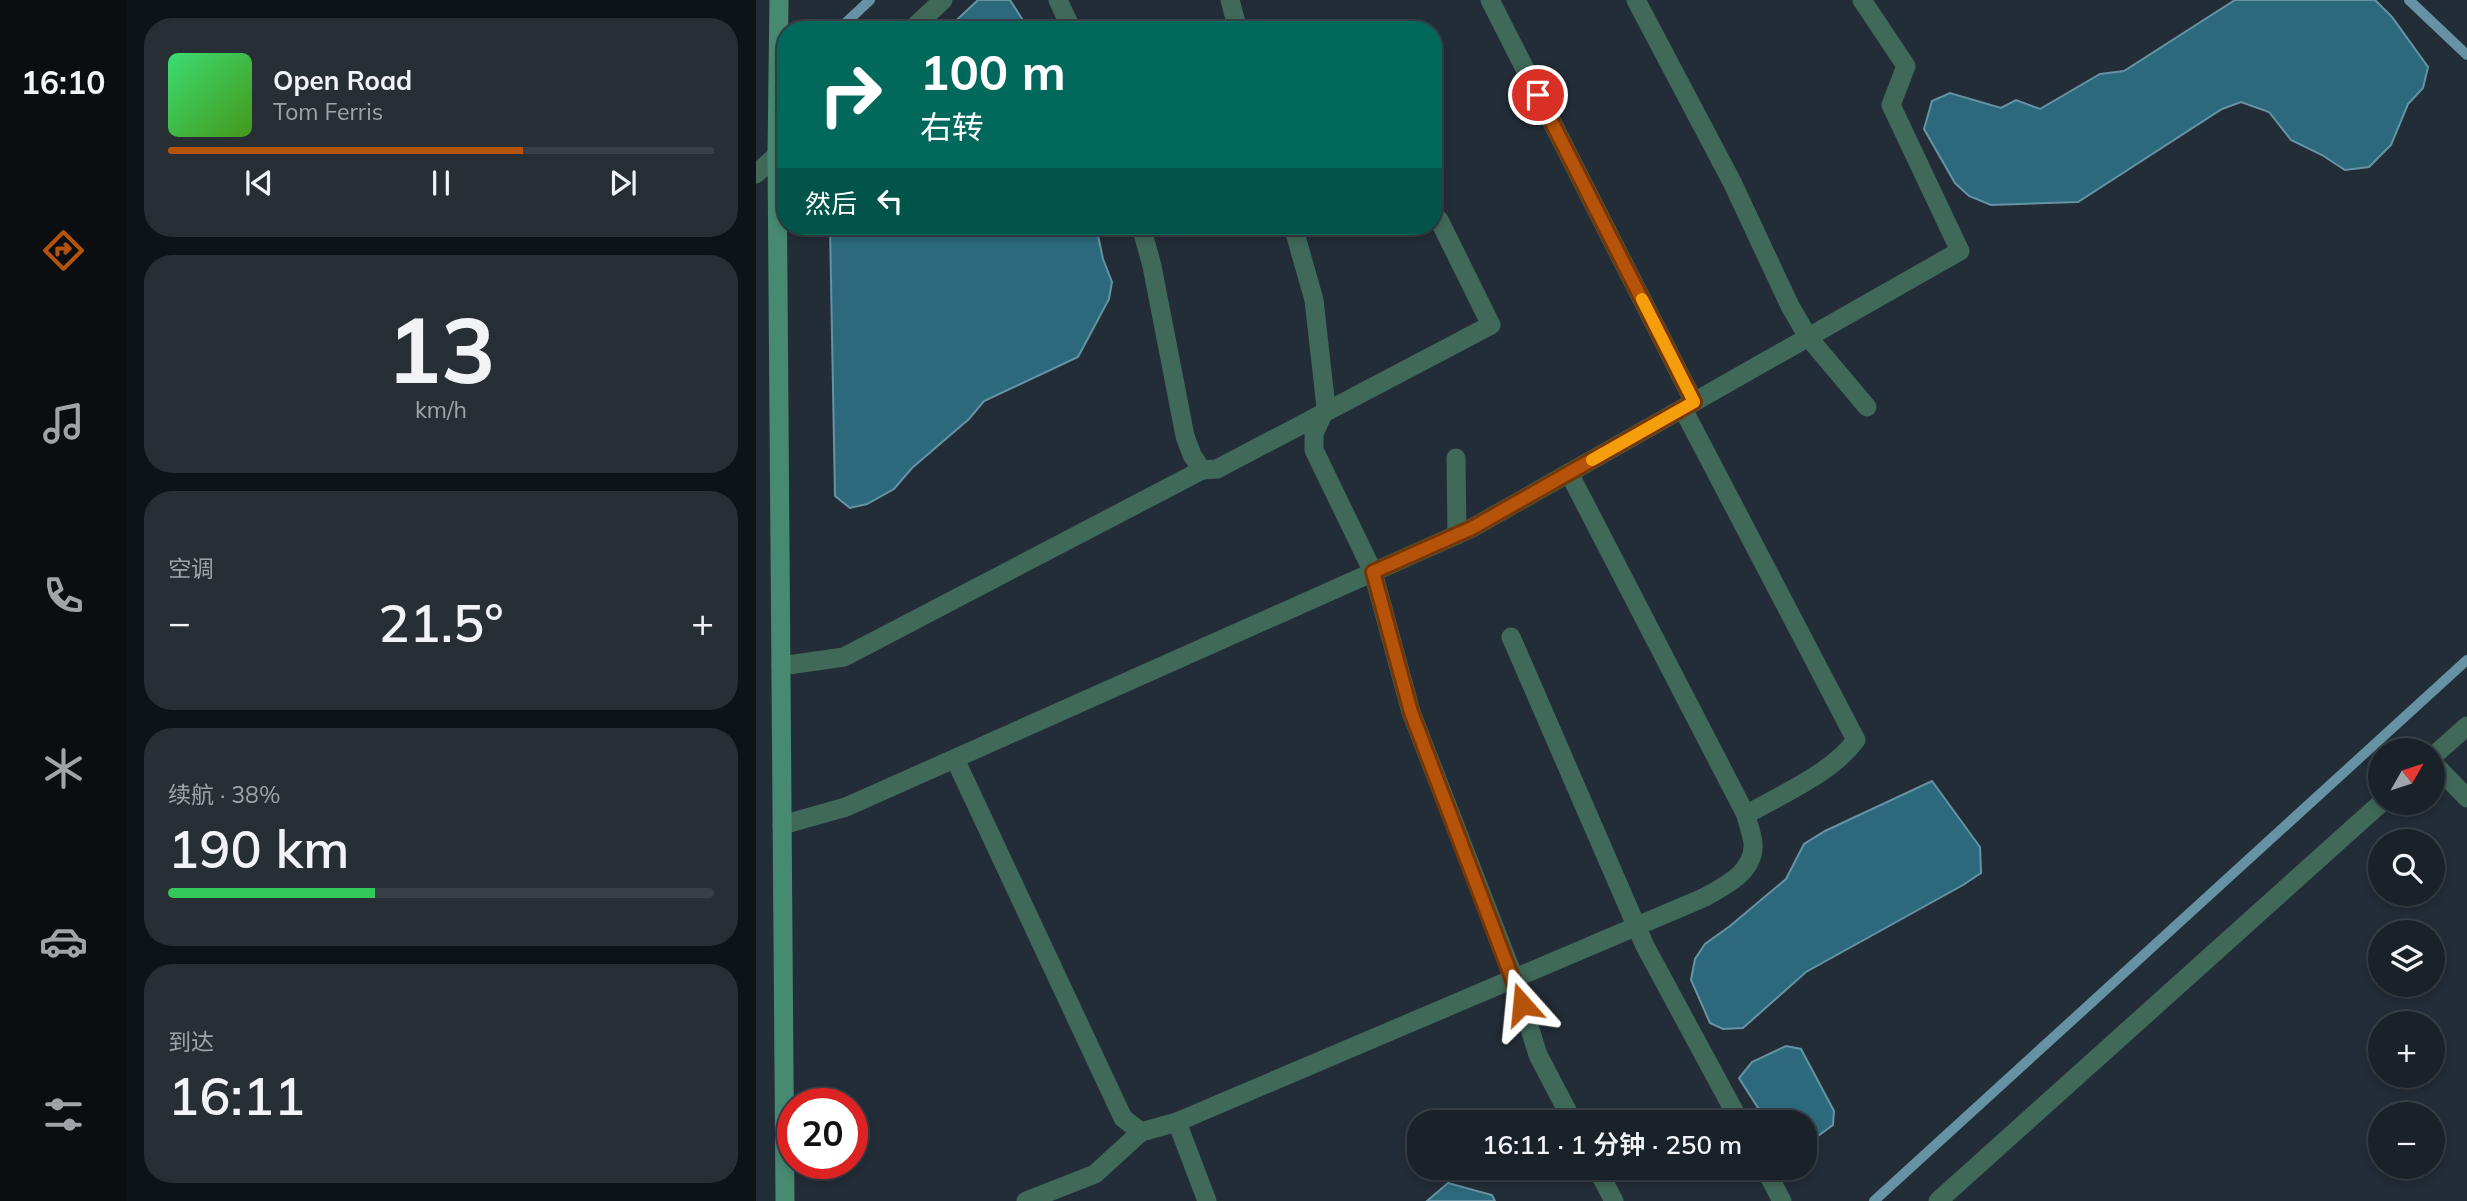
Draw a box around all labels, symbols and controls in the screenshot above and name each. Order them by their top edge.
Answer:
text: 100 m [920,41,1066,102]
icon: right [805,49,896,140]
text: 16:10 [21,62,105,102]
text: Open Road [273,64,412,97]
pin [1508,65,1568,125]
icon: arrive [1519,76,1557,114]
text: Tom Ferris [273,97,383,126]
text: 右转 [920,107,984,147]
icon: previous [240,164,278,202]
icon: pause [422,164,460,202]
icon: next [604,164,642,202]
icon: left [871,182,909,220]
text: 然后 [805,187,857,220]
icon: directions [39,226,88,275]
text: 13 [386,292,496,406]
text: km/h [415,395,467,424]
icon: music [39,399,88,448]
text: 空调 [168,554,214,583]
icon: phone [39,571,88,620]
text: 21.5° [378,590,504,655]
text: − [168,598,191,646]
text: + [691,598,714,646]
north arrow [2368,738,2445,816]
map controls [2368,738,2445,1179]
icon: climate [39,744,88,793]
text: 续航 · 38% [168,780,280,809]
text: 190 km [168,816,349,881]
button: search [2368,829,2445,906]
icon: car [39,917,88,966]
button: layers [2368,920,2445,997]
position arrow [1485,967,1559,1041]
button: + [2368,1011,2445,1088]
text: 到达 [168,1027,214,1056]
text: 16:11 [168,1063,305,1128]
speed limit sign: 20 [777,1088,868,1179]
icon: filters [39,1090,88,1139]
button: − [2368,1102,2445,1179]
text: 16:11 · 1 分钟 · 250 m [1482,1128,1742,1161]

